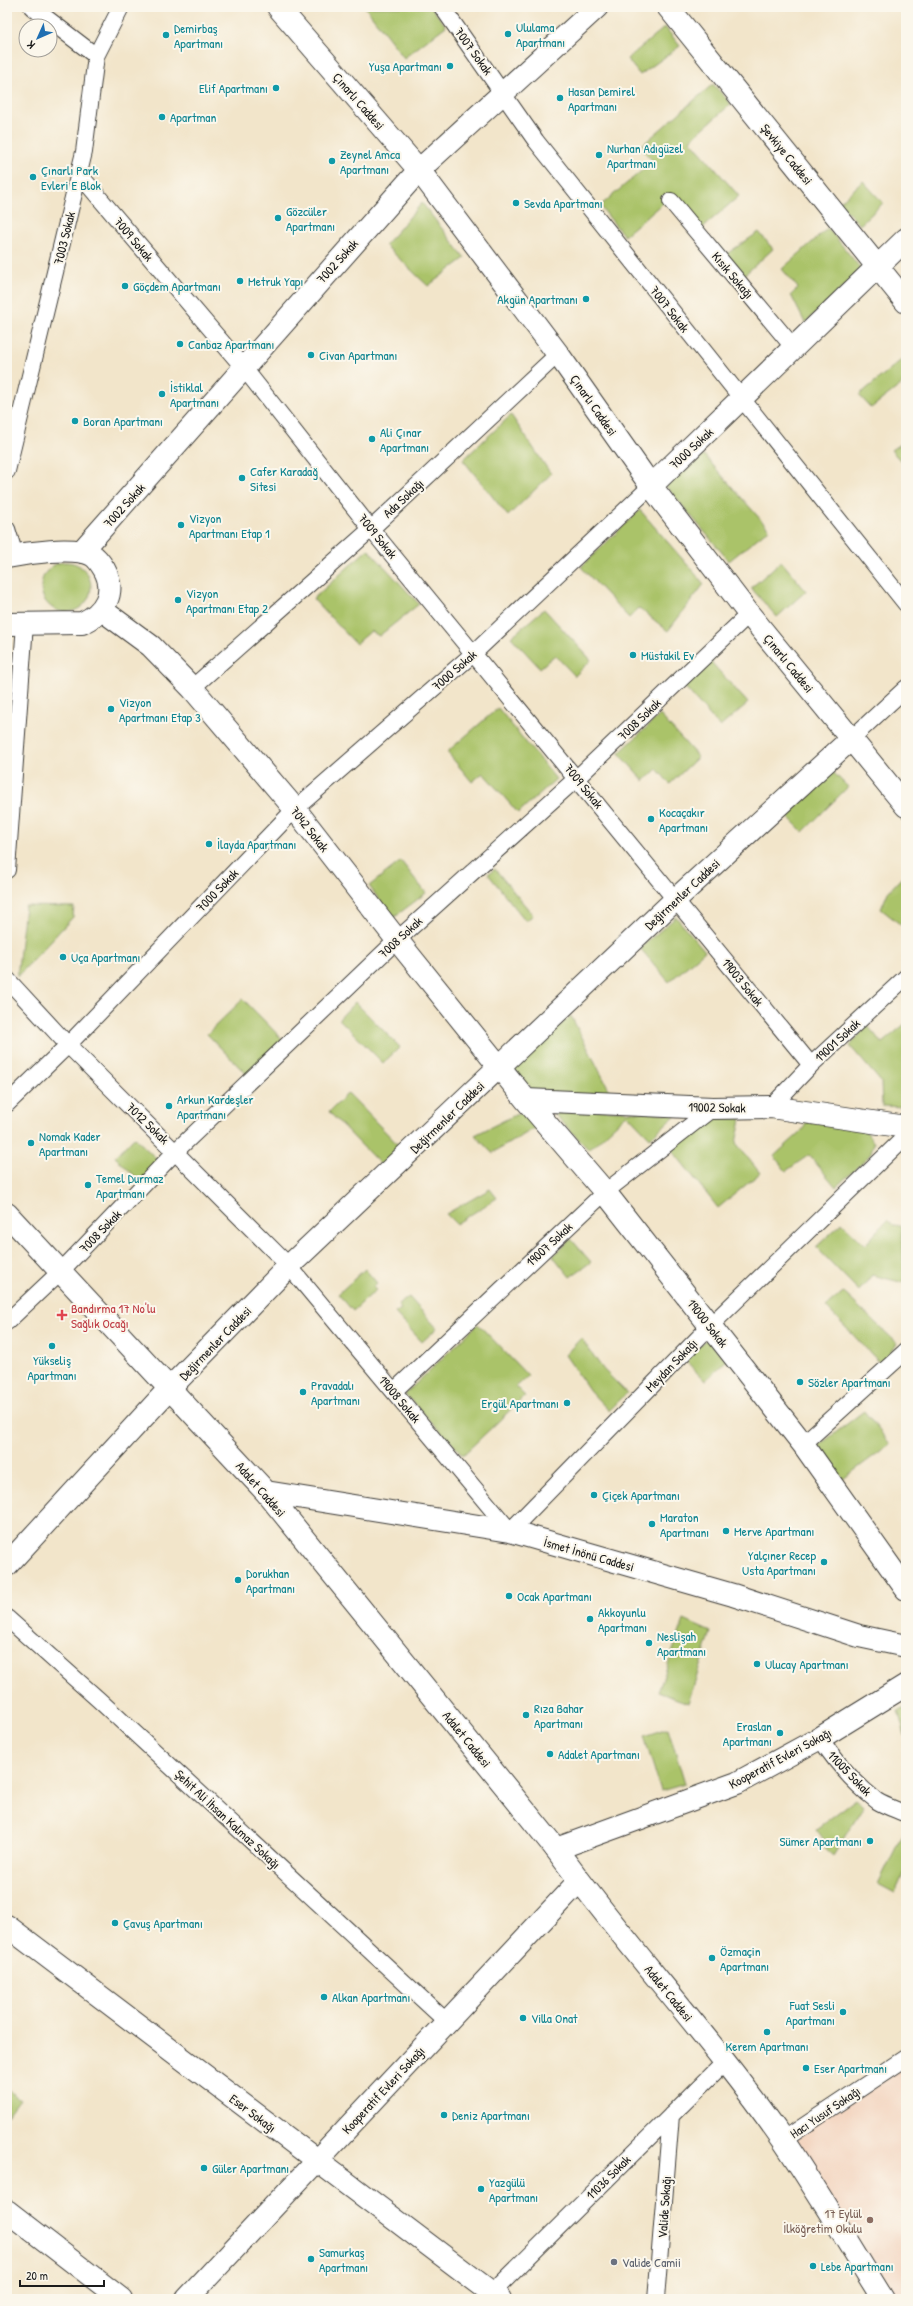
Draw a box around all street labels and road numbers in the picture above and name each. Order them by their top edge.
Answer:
street label: 7007 Sokak [451,24,498,79]
street label: Çınarlı Caddesi [329,68,389,134]
street label: Şevkiye Caddesi [757,120,817,188]
street label: 7003 Sokak [49,209,79,266]
street label: 7009 Sokak [110,213,158,266]
street label: 7002 Sokak [312,234,362,287]
street label: Kısık Sokağı [708,248,758,302]
street label: 7007 Sokak [646,282,694,337]
street label: Çınarlı Caddesi [566,371,622,439]
street label: 7000 Sokak [665,423,717,473]
street label: Ada Sokağı [379,474,427,522]
street label: 7002 Sokak [99,478,149,531]
street label: 7009 Sokak [354,510,402,563]
street label: Çınarlı Caddesi [760,630,818,696]
street label: 7000 Sokak [428,645,481,695]
street label: 7008 Sokak [613,693,665,744]
street label: 7009 Sokak [560,760,608,813]
street label: 7042 Sokak [286,802,334,856]
street label: Değirmenler Caddesi [640,854,724,934]
street label: 7000 Sokak [192,864,243,916]
street label: 7008 Sokak [374,912,426,962]
street label: 19003 Sokak [718,954,768,1010]
street label: 19001 Sokak [810,1014,864,1066]
street label: Değirmenler Caddesi [406,1077,488,1157]
street label: 7012 Sokak [123,1098,174,1148]
street label: 19002 Sokak [688,1098,746,1117]
street label: 7008 Sokak [75,1205,126,1257]
street label: 19007 Sokak [522,1217,577,1270]
street label: 19000 Sokak [683,1295,733,1351]
street label: Değirmenler Caddesi [175,1302,255,1384]
street label: Meydan Sokağı [641,1334,701,1396]
street label: 19008 Sokak [375,1371,426,1427]
street label: Adalet Caddesi [232,1457,290,1521]
street label: İsmet İnönü Caddesi [542,1532,636,1576]
street label: Adalet Caddesi [439,1707,495,1771]
street label: Kooperatif Evleri Sokağı [725,1723,835,1793]
street label: 11005 Sokak [824,1746,877,1800]
street label: Şehit Ali İhsan Kalmaz Sokağı [171,1765,285,1873]
street label: Adalet Caddesi [641,1961,697,2025]
street label: Kooperatif Evleri Sokağı [338,2042,428,2138]
street label: Hacı Yusuf Sokağı [786,2082,864,2142]
street label: Eser Sokağı [226,2089,280,2137]
street label: 11036 Sokak [582,2150,635,2203]
street label: Valide Sokağı [653,2175,675,2239]

